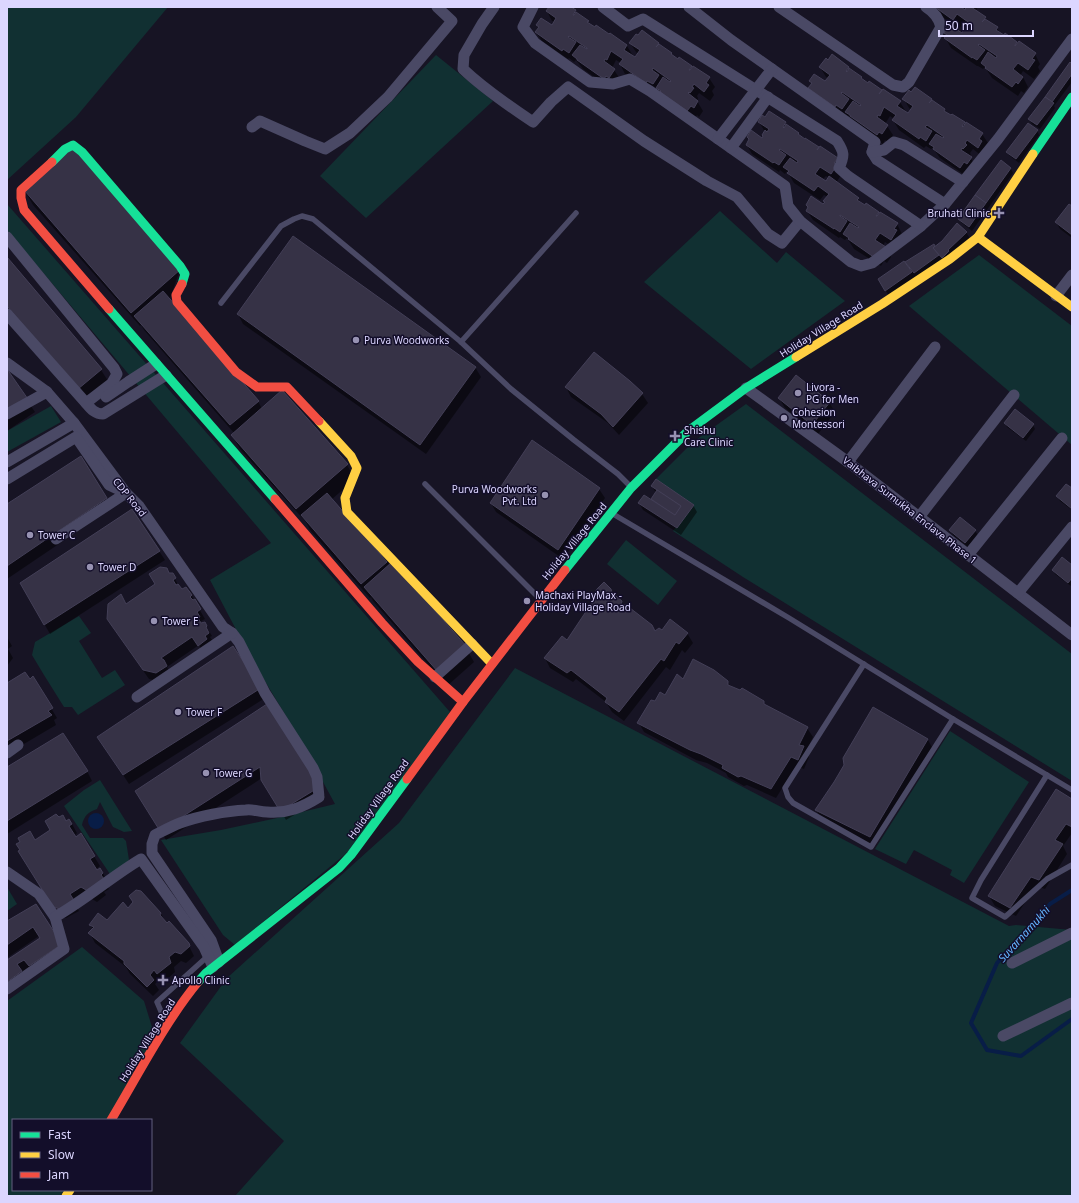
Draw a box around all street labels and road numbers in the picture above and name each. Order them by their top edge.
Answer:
street label: Holiday Village Road [777,298,865,360]
street label: Vaibhava Sumukha Enclave Phase 1 [840,453,980,567]
street label: CDP Road [110,475,150,519]
street label: Holiday Village Road [538,499,610,583]
street label: Holiday Village Road [344,756,412,842]
street label: Holiday Village Road [116,996,178,1084]

